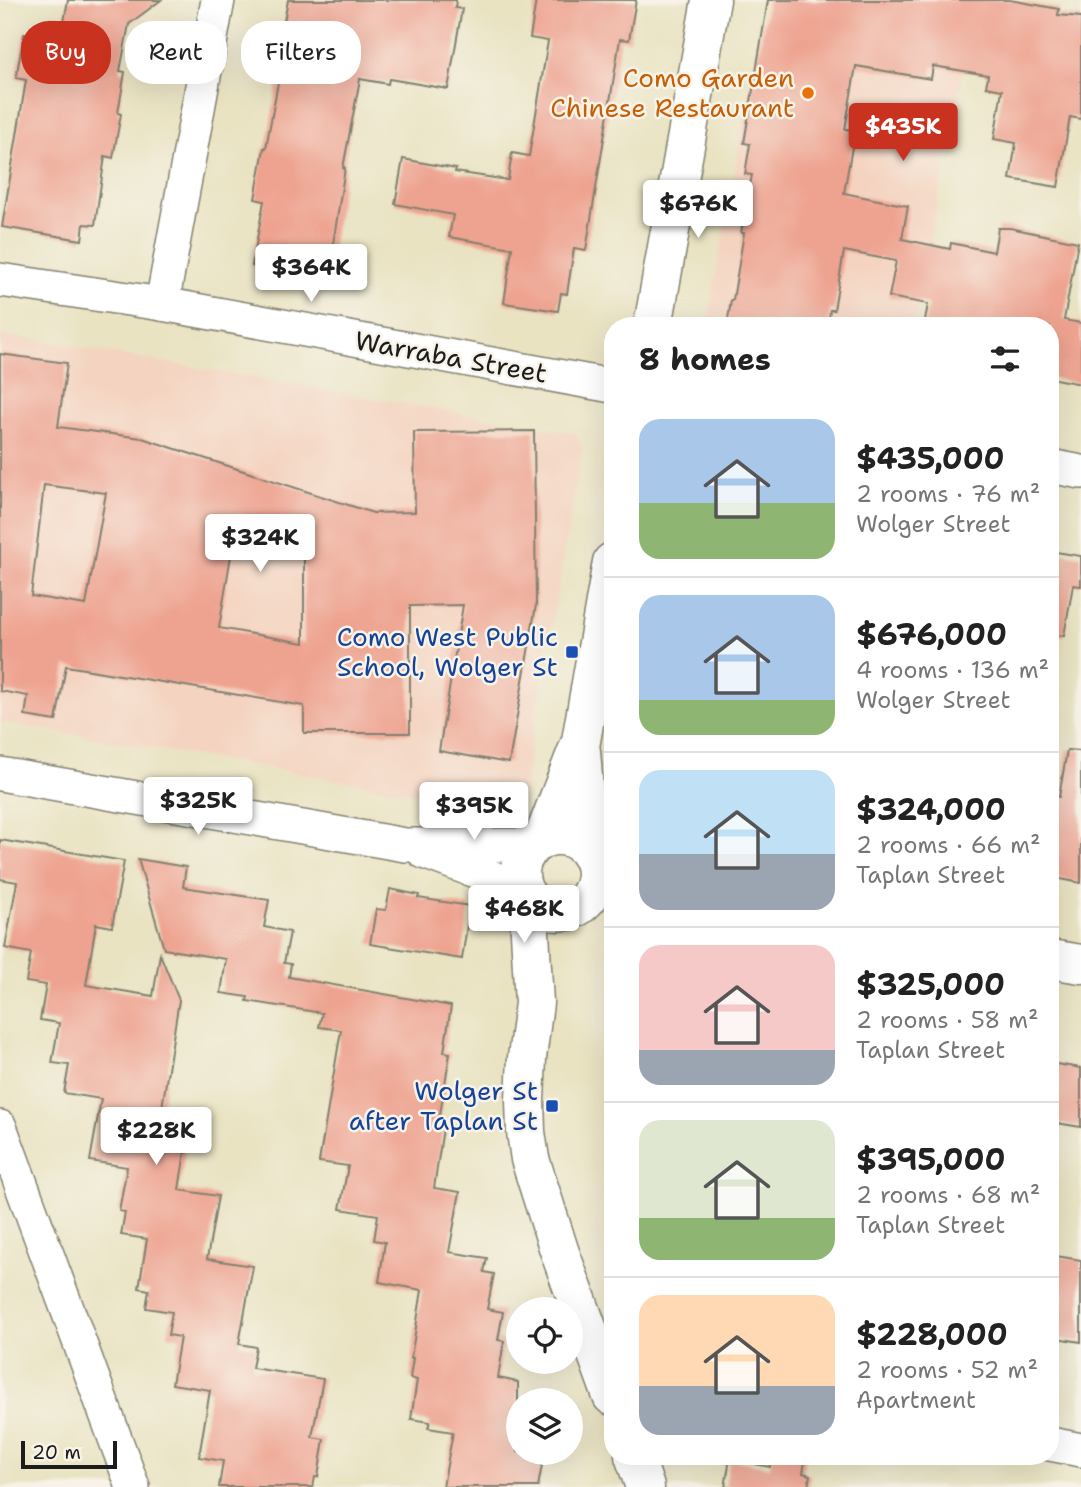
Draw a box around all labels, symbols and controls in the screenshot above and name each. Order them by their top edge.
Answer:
chip: Buy [21,21,111,84]
chip: Rent [125,21,227,84]
chip: Filters [241,21,361,84]
place label: Como Garden Chinese Restaurant [550,60,794,125]
marker: Como Garden Chinese Restaurant [800,85,816,101]
pin: $435K [854,104,952,163]
text: $435K [865,111,941,141]
pin: $676K [649,180,747,240]
text: $676K [659,188,737,218]
pin: $364K [262,244,360,304]
text: $364K [271,252,351,282]
street label: Warraba Street [352,322,550,391]
text: 8 homes [639,339,771,380]
icon: filters [986,340,1024,378]
text: $435,000 [856,438,1005,479]
icon: home [695,447,779,531]
text: 2 rooms · 76 m² [856,479,1040,509]
text: Wolger Street [856,509,1010,539]
pin: $324K [211,514,309,574]
text: $324K [221,522,299,552]
text: $676,000 [856,614,1007,655]
place label: Como West Public School, Wolger St [337,619,558,684]
icon: home [695,623,779,707]
marker: Como West Public School, Wolger St [564,644,580,660]
text: 4 rooms · 136 m² [856,655,1049,685]
text: Wolger Street [856,685,1010,715]
pin: $325K [149,778,247,837]
pin: $395K [425,782,523,842]
text: $325K [160,785,237,815]
text: $324,000 [856,789,1006,830]
text: $395K [435,790,513,820]
icon: home [695,798,779,882]
text: 2 rooms · 66 m² [856,830,1041,860]
text: Taplan Street [856,860,1005,890]
pin: $468K [475,886,573,945]
text: $468K [484,893,564,923]
text: $325,000 [856,964,1005,1005]
icon: home [695,973,779,1057]
text: 2 rooms · 58 m² [856,1005,1039,1035]
text: Taplan Street [856,1035,1005,1065]
place label: Wolger St after Taplan St [349,1073,538,1138]
marker: Wolger St after Taplan St [544,1098,560,1114]
pin: $228K [107,1108,205,1167]
text: $228K [117,1115,195,1145]
text: $395,000 [856,1139,1006,1180]
icon: home [695,1148,779,1232]
text: 2 rooms · 68 m² [856,1180,1040,1210]
text: Taplan Street [856,1210,1005,1240]
map controls [506,1297,583,1465]
button: locate [506,1297,583,1374]
text: $228,000 [856,1314,1008,1355]
icon: home [695,1323,779,1407]
text: 2 rooms · 52 m² [856,1355,1038,1385]
text: Apartment [856,1385,976,1415]
button: layers [506,1388,583,1465]
scale bar [21,1438,117,1470]
text: 20 m [32,1440,81,1465]

